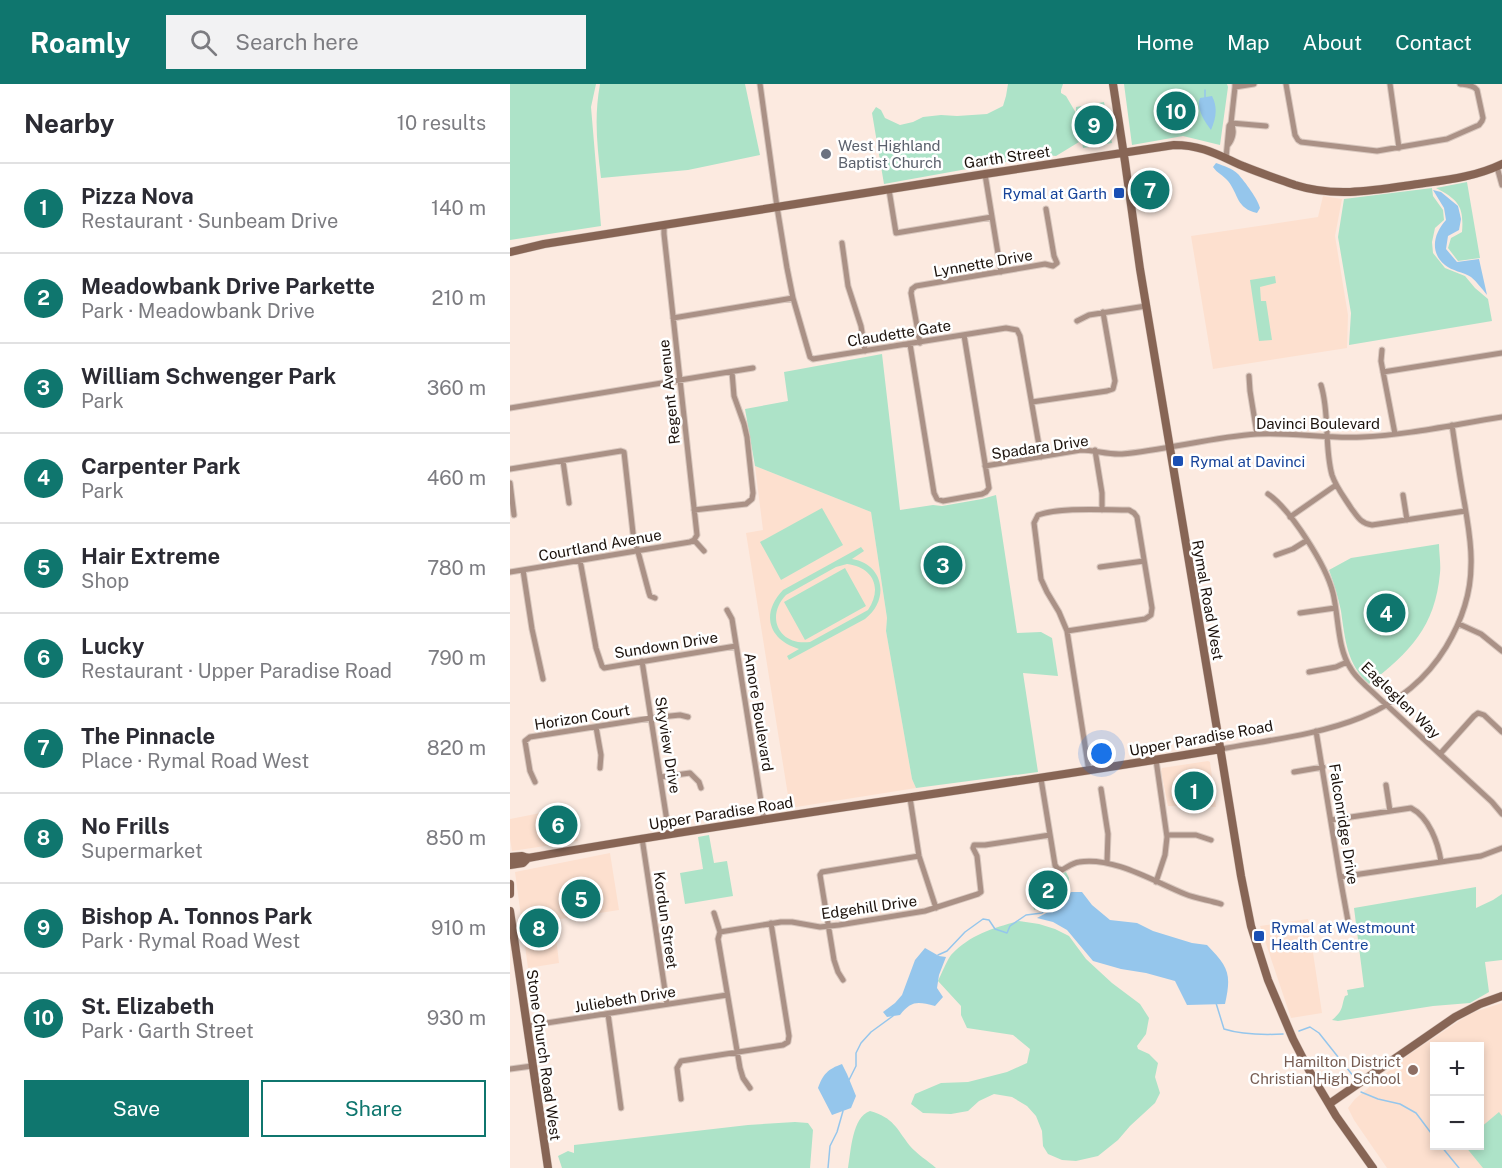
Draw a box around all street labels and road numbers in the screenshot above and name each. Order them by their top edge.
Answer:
street label: Garth Street [963,143,1051,171]
street label: Lynnette Drive [932,246,1034,280]
street label: Claudette Gate [846,316,952,350]
street label: Regent Avenue [655,339,683,445]
street label: Davinci Boulevard [1256,415,1380,432]
street label: Spadara Drive [990,432,1090,462]
street label: Courtland Avenue [537,526,663,564]
street label: Rymal Road West [1189,539,1227,662]
street label: Sundown Drive [613,628,719,662]
street label: Amore Boulevard [741,651,777,773]
street label: Eagleglen Way [1358,658,1444,742]
street label: Skyview Drive [652,695,684,795]
street label: Horizon Court [533,701,631,733]
street label: Upper Paradise Road [1128,717,1274,759]
street label: Falconridge Drive [1326,762,1362,886]
street label: Upper Paradise Road [648,793,794,833]
street label: Kordun Street [651,870,681,970]
street label: Edgehill Drive [820,892,918,922]
street label: Stone Church Road West [524,968,564,1142]
street label: Juliebeth Drive [573,983,677,1015]

